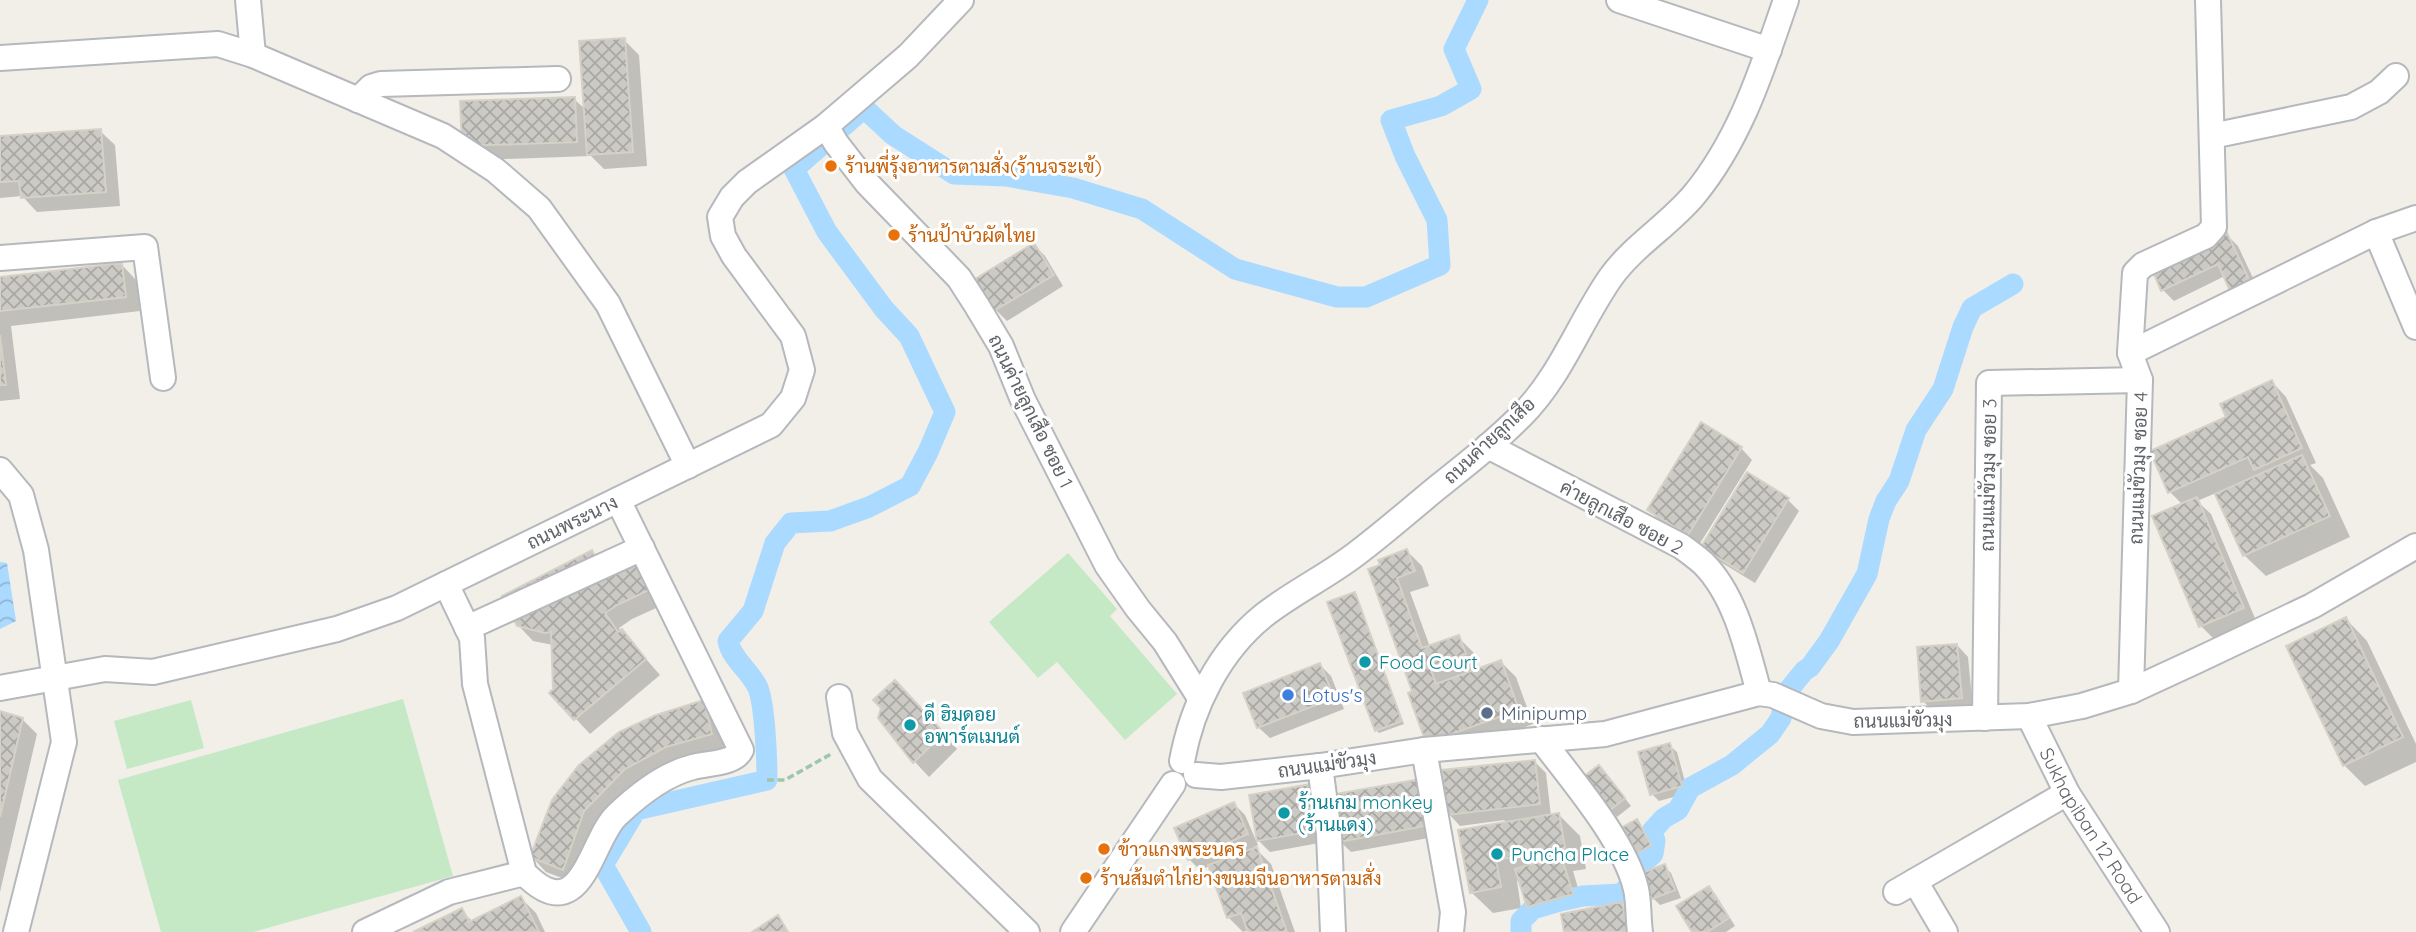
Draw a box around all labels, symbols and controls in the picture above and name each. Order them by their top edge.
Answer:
place label: ร้านพี่รุ้งอาหารตามสั่ง(ร้านจระเข้) [845,149,1102,179]
marker: ร้านพี่รุ้งอาหารตามสั่ง(ร้านจระเข้) [823,158,839,174]
place label: ร้านป้าบัวผัดไทย [908,223,1036,247]
marker: ร้านป้าบัวผัดไทย [886,227,902,243]
street label: ถนนค่ายลูกเสือ ซอย 1 [982,330,1079,493]
street label: ถนนค่ายลูกเสือ [1438,391,1541,490]
street label: ถนนแม่ขัวมุง ซอย 4 [2123,391,2154,545]
street label: ถนนแม่ขัวมุง ซอย 3 [1975,398,2002,552]
street label: ค่ายลูกเสือ ซอย 2 [1555,474,1688,561]
street label: ถนนพระนาง [523,490,621,554]
place label: Food Court [1379,650,1478,674]
marker: Food Court [1357,654,1373,670]
place label: Lotus's [1302,683,1362,707]
marker: Lotus's [1280,687,1296,703]
place label: Minipump [1501,701,1587,725]
place label: ดี ฮิมดอย อพาร์ตเมนต์ [924,702,1020,748]
marker: Minipump [1479,705,1495,721]
street label: ถนนแม่ขัวมุง [1853,707,1953,734]
marker: ดี ฮิมดอย อพาร์ตเมนต์ [902,717,918,733]
street label: Sukhapiban 12 Road [2034,744,2147,908]
street label: ถนนแม่ขัวมุง [1276,745,1378,784]
place label: ร้านเกม monkey (ร้านแดง) [1298,790,1433,836]
marker: ร้านเกม monkey (ร้านแดง) [1276,805,1292,821]
place label: ข้าวแกงพระนคร [1118,837,1245,861]
marker: ข้าวแกงพระนคร [1096,841,1112,857]
place label: Puncha Place [1511,842,1629,866]
marker: Puncha Place [1489,846,1505,862]
place label: ร้านส้มตำไก่ย่างขนมจีนอาหารตามสั่ง [1100,862,1382,890]
marker: ร้านส้มตำไก่ย่างขนมจีนอาหารตามสั่ง [1078,870,1094,886]

